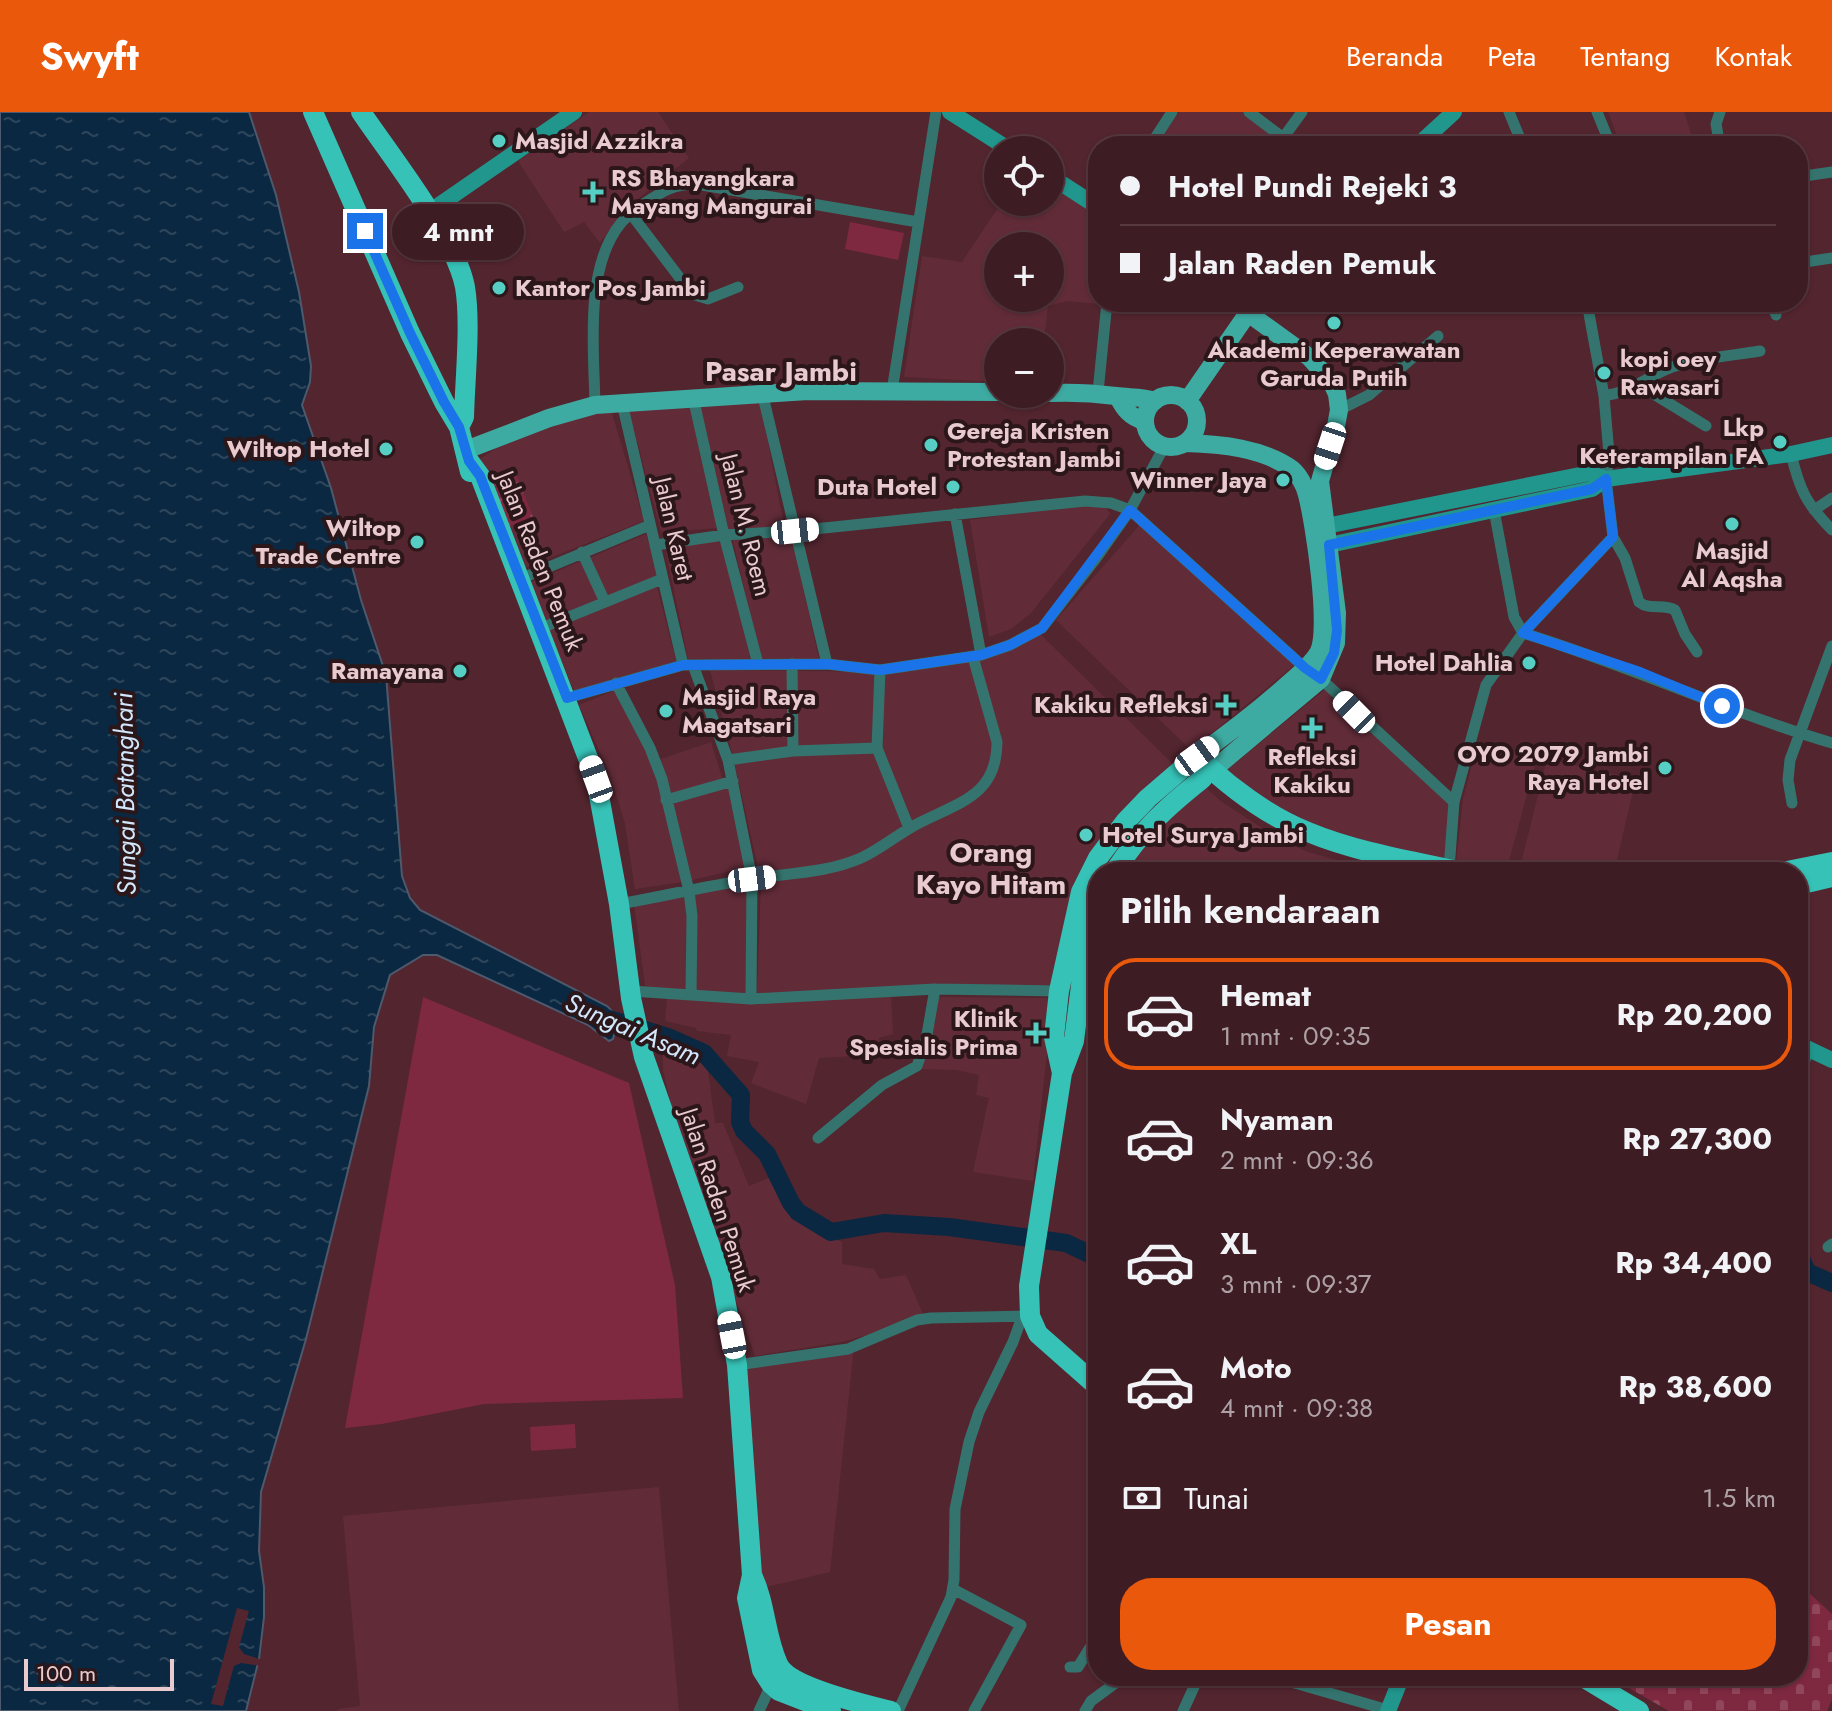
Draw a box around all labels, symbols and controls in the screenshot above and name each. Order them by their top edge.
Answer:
text: Swyft [40,29,139,84]
text: Beranda [1346,36,1443,77]
text: Peta [1487,36,1536,77]
text: Tentang [1580,36,1671,77]
text: Kontak [1715,36,1792,77]
place label: Masjid Azzikra [515,123,683,158]
marker: Masjid Azzikra [490,132,508,150]
map controls [984,136,1064,408]
button: locate [984,136,1064,216]
place label: RS Bhayangkara Mayang Mangurai [611,160,812,223]
text: Hotel Pundi Rejeki 3 [1168,165,1457,208]
marker: RS Bhayangkara Mayang Mangurai [582,181,604,203]
callout: 4 mnt [393,203,525,259]
route end [347,213,383,249]
text: 4 mnt [423,213,493,251]
button: + [984,232,1064,312]
text: Jalan Raden Pemuk [1168,242,1436,285]
place label: Kantor Pos Jambi [515,270,706,305]
marker: Kantor Pos Jambi [490,279,508,297]
marker: Akademi Keperawatan Garuda Putih [1325,314,1343,332]
button: − [984,328,1064,408]
place label: Akademi Keperawatan Garuda Putih [1206,332,1461,395]
place label: kopi oey Rawasari [1620,341,1720,404]
district label: Pasar Jambi [705,351,857,392]
marker: kopi oey Rawasari [1595,364,1613,382]
place label: Lkp Keterampilan FA [1579,410,1764,473]
place label: Gereja Kristen Protestan Jambi [947,413,1121,476]
car [1311,419,1349,473]
place label: Wiltop Hotel [227,431,370,466]
marker: Lkp Keterampilan FA [1771,433,1789,451]
marker: Gereja Kristen Protestan Jambi [922,436,940,454]
marker: Wiltop Hotel [377,440,395,458]
street label: Jalan M. Roem [711,447,781,600]
place label: Winner Jaya [1130,462,1267,497]
street label: Jalan Raden Pemuk [487,463,593,657]
place label: Duta Hotel [817,469,937,504]
street label: Jalan Karet [645,471,703,584]
marker: Winner Jaya [1274,471,1292,489]
marker: Duta Hotel [944,478,962,496]
place label: Wiltop Trade Centre [256,510,401,573]
marker: Masjid Al Aqsha [1723,515,1741,533]
car [770,517,820,545]
marker: Wiltop Trade Centre [408,533,426,551]
place label: Masjid Al Aqsha [1680,533,1783,596]
place label: Hotel Dahlia [1375,645,1513,680]
place label: Ramayana [331,653,444,688]
marker: Hotel Dahlia [1520,654,1538,672]
marker: Ramayana [451,662,469,680]
place label: Masjid Raya Magatsari [682,679,816,742]
place label: Kakiku Refleksi [1034,687,1208,722]
car [1329,687,1379,737]
route start [1704,688,1740,724]
water label: Sungai Batanghari [104,692,146,896]
marker: Kakiku Refleksi [1215,694,1237,716]
marker: Masjid Raya Magatsari [657,702,675,720]
marker: Refleksi Kakiku [1301,717,1323,739]
car [1171,732,1223,780]
place label: OYO 2079 Jambi Raya Hotel [1457,736,1649,799]
place label: Refleksi Kakiku [1267,739,1357,802]
car [577,752,615,806]
marker: OYO 2079 Jambi Raya Hotel [1656,759,1674,777]
place label: Hotel Surya Jambi [1102,817,1304,852]
marker: Hotel Surya Jambi [1077,826,1095,844]
district label: Orang Kayo Hitam [916,832,1066,905]
car [727,864,777,894]
text: Pilih kendaraan [1120,884,1381,936]
text: Hemat [1220,974,1311,1017]
icon: car [1124,978,1196,1050]
water label: Sungai Asam [559,983,707,1075]
text: Rp 20,200 [1616,993,1772,1036]
place label: Klinik Spesialis Prima [849,1001,1018,1064]
text: 1 mnt · 09:35 [1220,1017,1370,1055]
marker: Klinik Spesialis Prima [1025,1022,1047,1044]
text: Nyaman [1220,1098,1334,1141]
street label: Jalan Raden Pemuk [671,1100,765,1297]
icon: car [1124,1102,1196,1174]
text: Rp 27,300 [1622,1117,1772,1160]
text: 2 mnt · 09:36 [1220,1141,1374,1179]
text: XL [1220,1222,1256,1265]
icon: car [1124,1226,1196,1298]
text: Rp 34,400 [1615,1241,1772,1284]
text: 3 mnt · 09:37 [1220,1265,1371,1303]
car [716,1309,748,1361]
text: Moto [1220,1346,1292,1389]
icon: car [1124,1350,1196,1422]
text: Rp 38,600 [1619,1365,1772,1408]
text: 4 mnt · 09:38 [1220,1389,1373,1427]
icon: cash [1120,1476,1164,1520]
text: Tunai [1184,1477,1249,1520]
text: 1.5 km [1702,1479,1776,1517]
button: Pesan [1120,1578,1776,1670]
scale bar [24,1655,174,1691]
text: 100 m [36,1657,96,1689]

